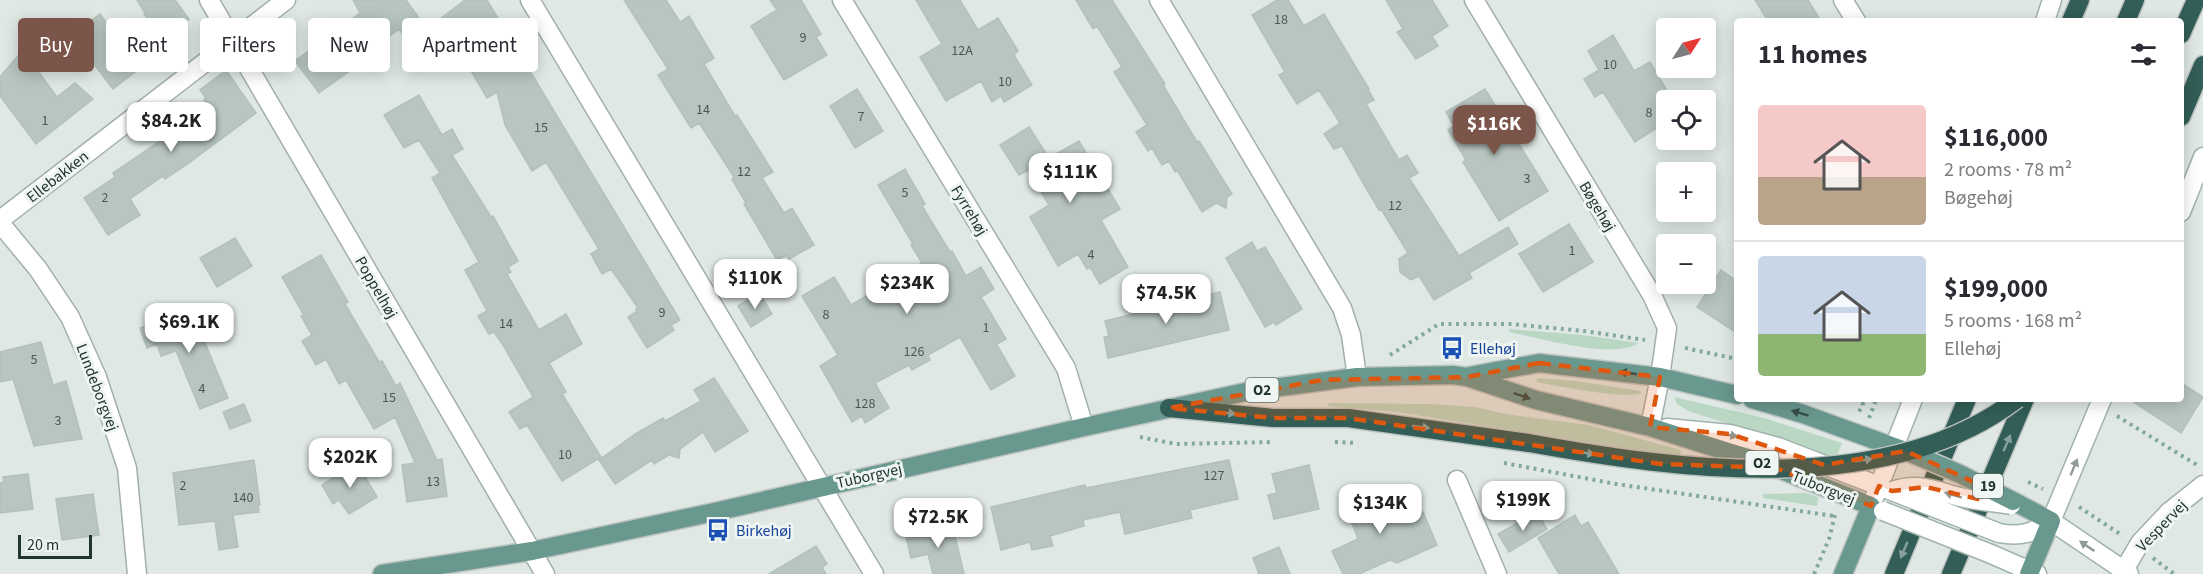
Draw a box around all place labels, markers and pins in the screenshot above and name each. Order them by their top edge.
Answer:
pin: $84.2K [122,102,220,153]
pin: $116K [1452,105,1536,156]
pin: $111K [1028,153,1112,204]
pin: $110K [713,259,797,310]
pin: $234K [865,264,949,315]
pin: $74.5K [1117,274,1215,325]
pin: $69.1K [140,303,238,354]
bus stop icon: Ellehøj [1439,335,1465,361]
place label: Ellehøj [1470,338,1516,360]
pin: $202K [308,438,392,489]
pin: $199K [1481,481,1565,532]
pin: $134K [1338,484,1422,535]
pin: $72.5K [889,498,987,549]
bus stop icon: Birkehøj [705,517,731,543]
place label: Birkehøj [736,520,792,542]

